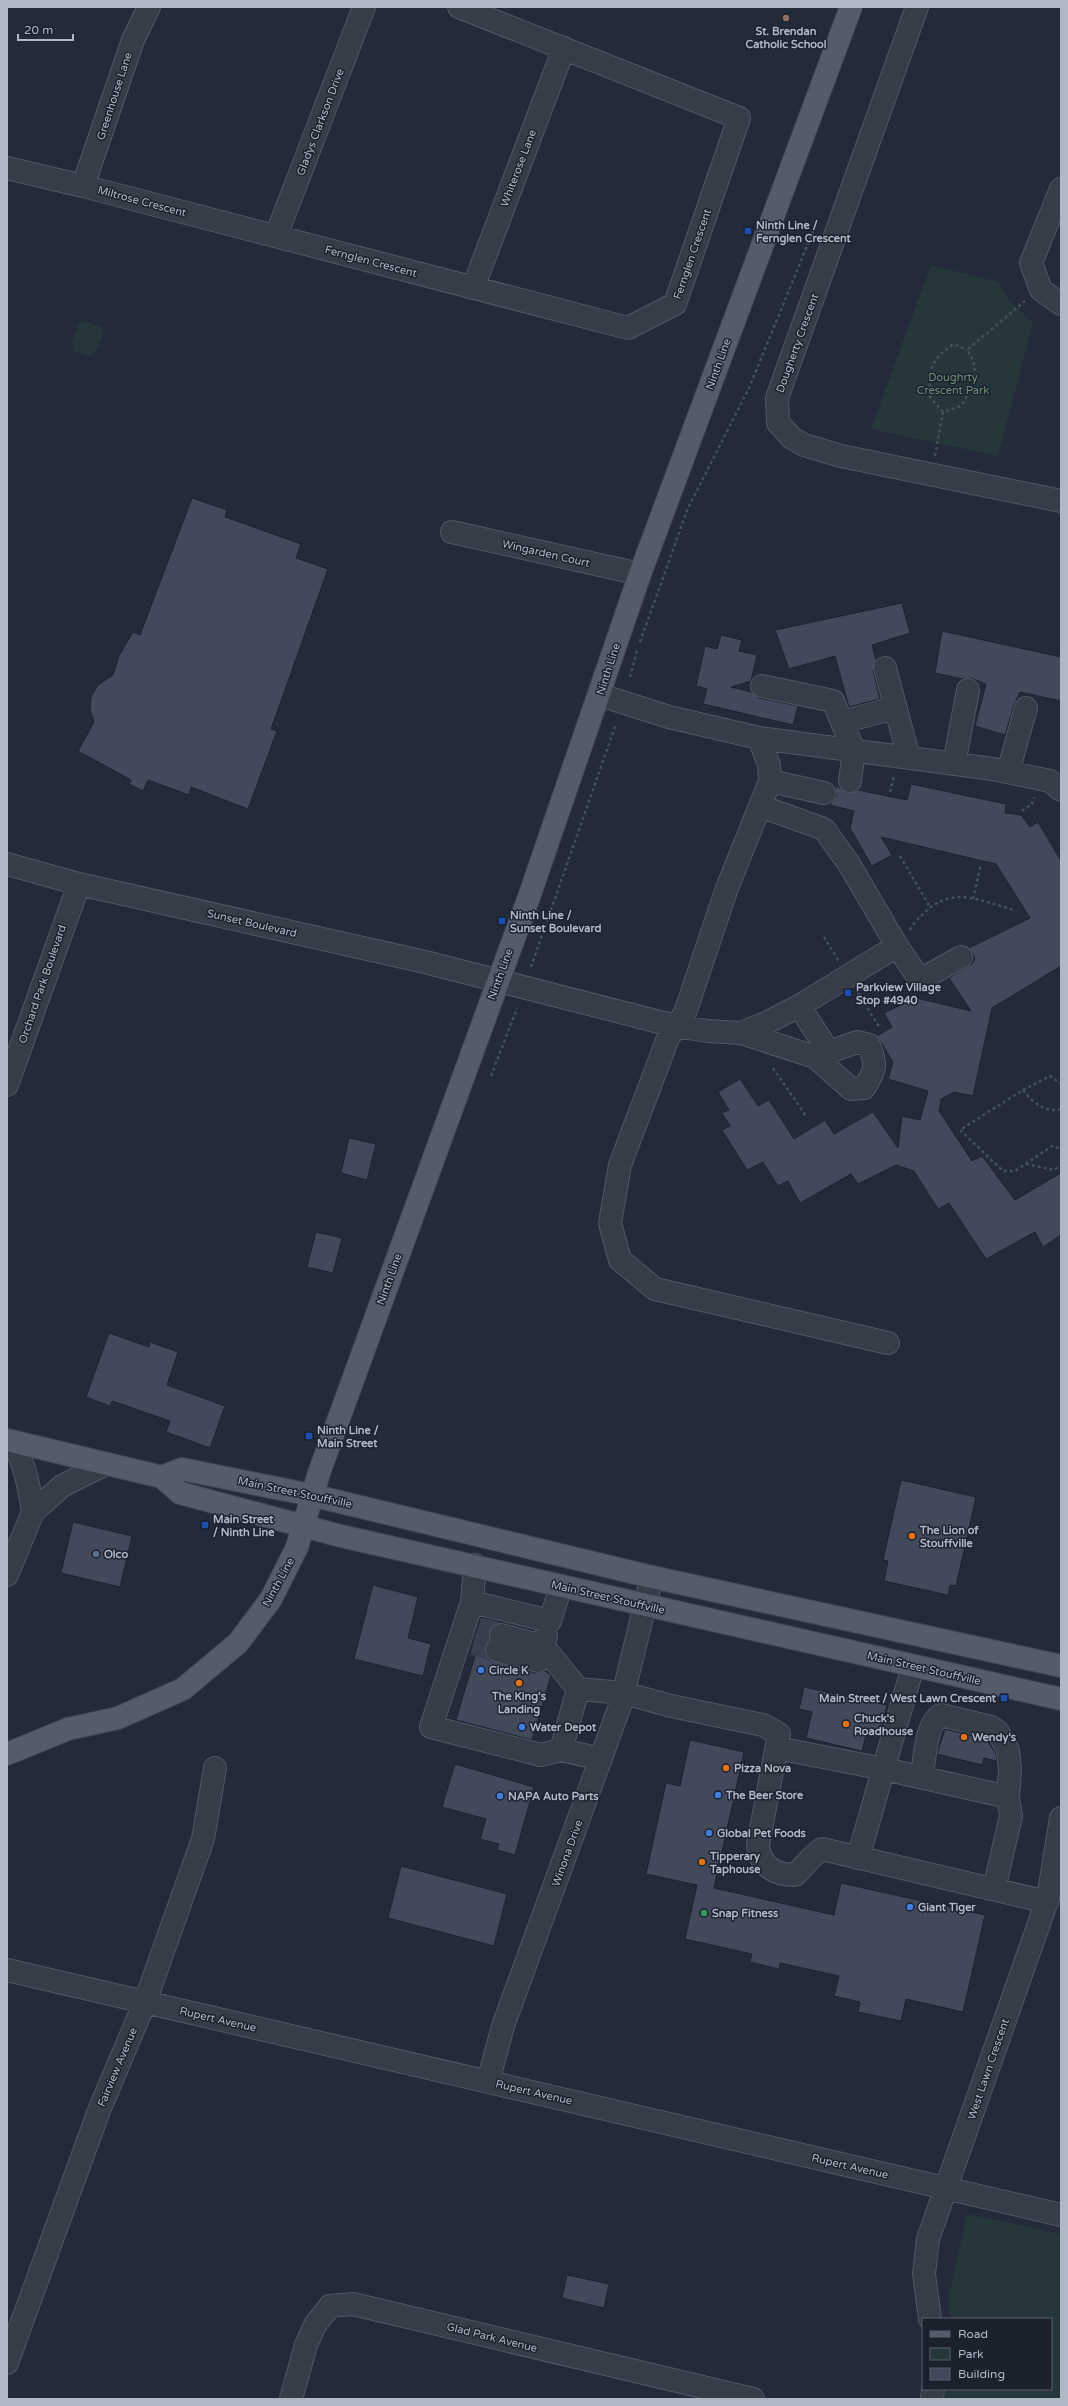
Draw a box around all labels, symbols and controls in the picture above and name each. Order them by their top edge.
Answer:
marker: St. Brendan Catholic School [781,13,791,23]
scale bar [18,16,73,42]
text: 20 m [24,23,53,37]
place label: St. Brendan Catholic School [746,25,827,51]
street label: Greenhouse Lane [94,51,135,142]
street label: Gladys Clarkson Drive [294,67,347,178]
street label: Whiterose Lane [498,128,539,209]
street label: Miltrose Crescent [96,183,188,220]
street label: Fernglen Crescent [671,207,714,301]
place label: Ninth Line / Fernglen Crescent [756,219,852,246]
marker: Ninth Line / Fernglen Crescent [743,226,753,236]
street label: Fernglen Crescent [323,243,418,280]
street label: Dougherty Crescent [774,292,821,394]
street label: Ninth Line [703,337,734,392]
park label: Doughrty Crescent Park [917,371,989,397]
street label: Wingarden Court [501,537,591,570]
street label: Ninth Line [594,642,623,697]
street label: Sunset Boulevard [206,907,298,940]
place label: Ninth Line / Sunset Boulevard [510,909,602,935]
marker: Ninth Line / Sunset Boulevard [497,916,507,926]
street label: Orchard Park Boulevard [16,923,69,1045]
street label: Ninth Line [485,947,516,1002]
place label: Parkview Village Stop #4940 [856,981,942,1008]
marker: Parkview Village Stop #4940 [843,988,853,998]
street label: Ninth Line [374,1252,405,1307]
place label: Ninth Line / Main Street [317,1424,379,1450]
marker: Ninth Line / Main Street [304,1431,314,1441]
street label: Main Street Stouffville [237,1474,353,1511]
place label: Main Street / Ninth Line [213,1513,275,1539]
marker: Main Street / Ninth Line [200,1520,210,1530]
place label: The Lion of Stouffville [919,1524,979,1550]
marker: The Lion of Stouffville [907,1531,917,1541]
place label: Olco [104,1548,128,1561]
marker: Olco [91,1549,101,1559]
street label: Ninth Line [260,1556,297,1609]
street label: Main Street Stouffville [550,1578,666,1617]
street label: Main Street Stouffville [866,1649,982,1688]
place label: Circle K [489,1664,529,1677]
marker: Circle K [476,1665,486,1675]
marker: The King's Landing [514,1678,524,1688]
place label: The King's Landing [491,1690,547,1717]
place label: Main Street / West Lawn Crescent [819,1692,997,1705]
marker: Main Street / West Lawn Crescent [999,1693,1009,1703]
place label: Chuck's Roadhouse [854,1712,914,1738]
marker: Chuck's Roadhouse [841,1719,851,1729]
place label: Water Depot [530,1721,597,1735]
marker: Water Depot [517,1722,527,1732]
place label: Wendy's [972,1731,1017,1745]
marker: Wendy's [959,1732,969,1742]
place label: Pizza Nova [734,1762,791,1775]
marker: Pizza Nova [721,1763,731,1773]
place label: The Beer Store [725,1789,804,1802]
place label: NAPA Auto Parts [508,1790,599,1803]
marker: The Beer Store [713,1790,723,1800]
marker: NAPA Auto Parts [495,1791,505,1801]
street label: Winona Drive [549,1818,586,1888]
place label: Global Pet Foods [717,1827,807,1840]
marker: Global Pet Foods [704,1828,714,1838]
place label: Tipperary Taphouse [709,1850,761,1877]
marker: Tipperary Taphouse [697,1857,707,1867]
place label: Giant Tiger [918,1901,976,1915]
marker: Giant Tiger [905,1902,915,1912]
place label: Snap Fitness [712,1907,779,1921]
marker: Snap Fitness [699,1908,709,1918]
street label: Rupert Avenue [178,2004,258,2035]
street label: West Lawn Crescent [965,2017,1012,2121]
street label: Fairview Avenue [95,2026,140,2109]
street label: Rupert Avenue [494,2077,574,2108]
street label: Rupert Avenue [810,2151,890,2182]
legend [922,2318,1052,2390]
street label: Glad Park Avenue [445,2320,538,2355]
text: Road [958,2327,988,2341]
text: Park [958,2347,984,2361]
text: Building [958,2367,1005,2381]

